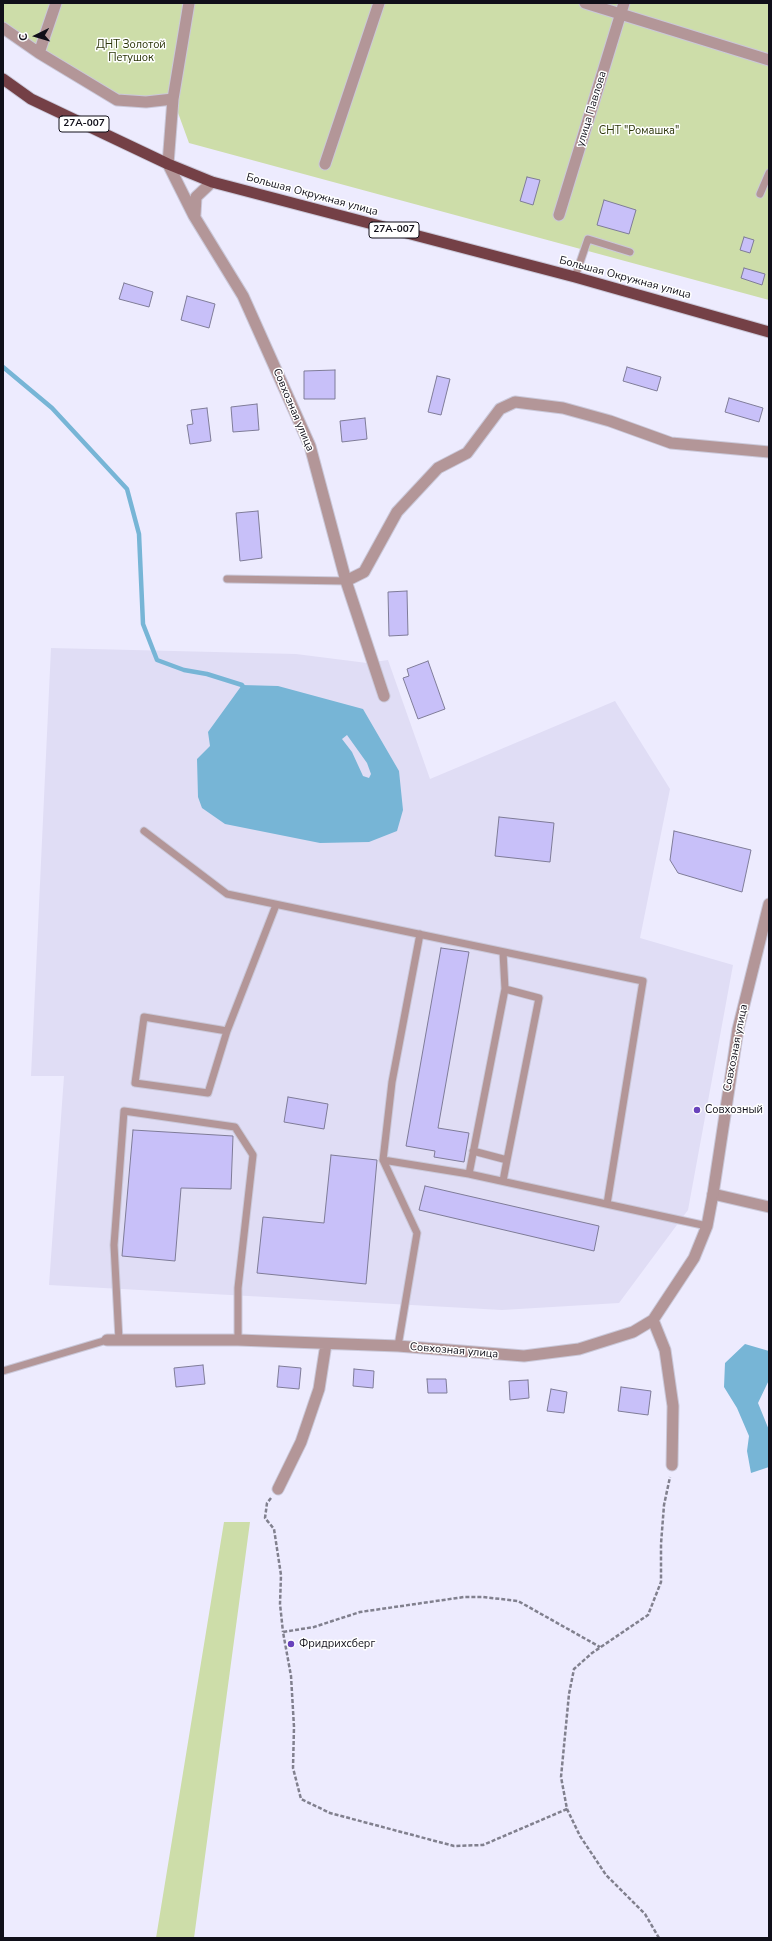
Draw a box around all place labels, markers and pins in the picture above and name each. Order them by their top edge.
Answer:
place label: Совхозный [705,1103,763,1117]
marker: Совхозный [692,1105,702,1115]
place label: Фридрихсберг [299,1637,375,1651]
marker: Фридрихсберг [286,1639,296,1649]

